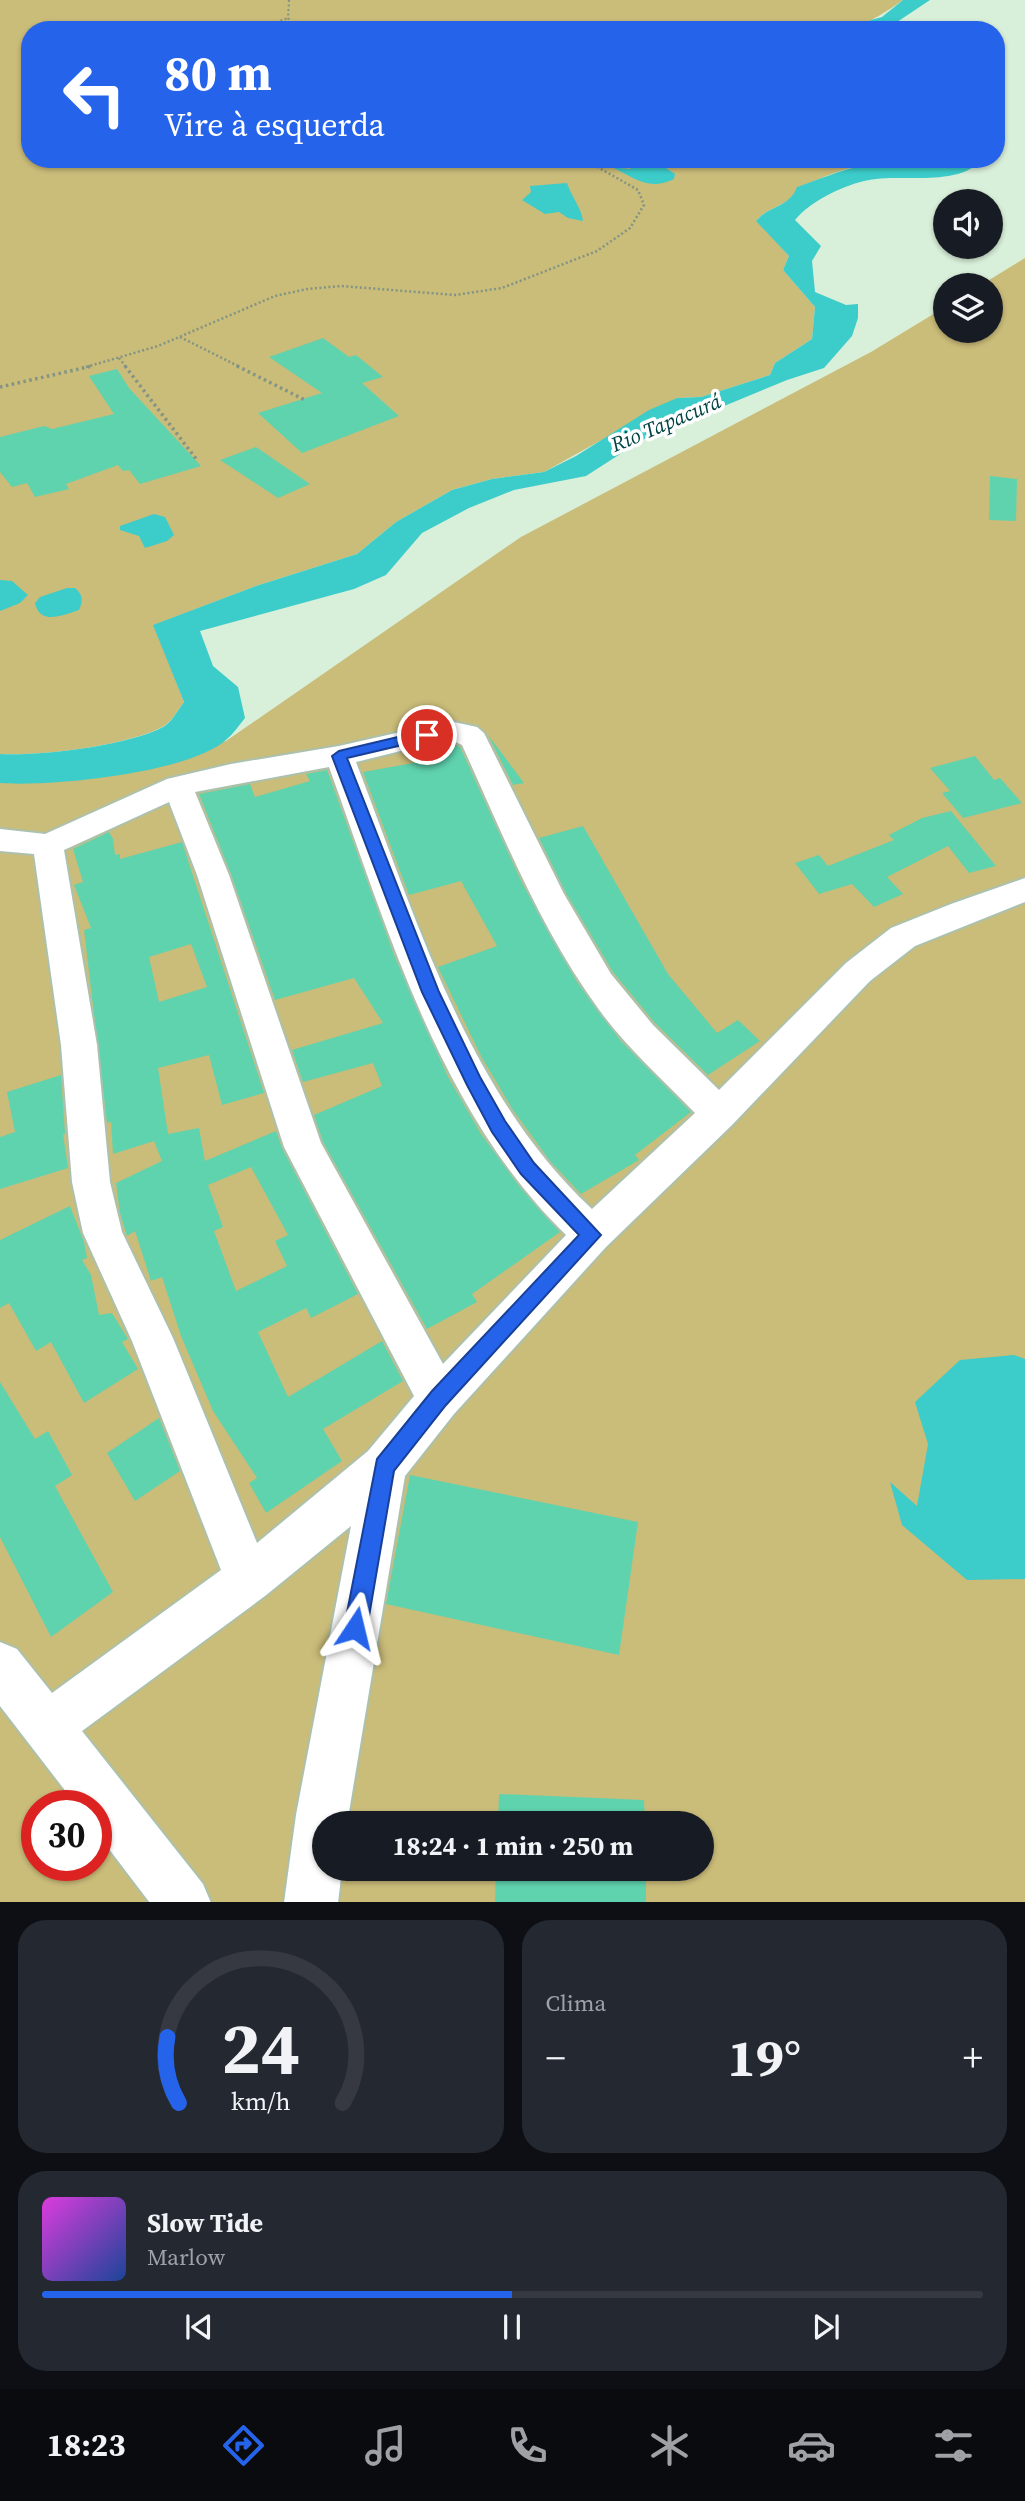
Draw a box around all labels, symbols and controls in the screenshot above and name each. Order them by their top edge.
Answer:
text: 80 m [164,39,272,106]
icon: left [49,49,140,140]
text: Vire à esquerda [164,103,385,147]
map controls [933,189,1003,343]
button: sound [933,189,1003,259]
button: layers [933,273,1003,343]
water label: Rio Tapacurá [605,386,725,459]
pin [397,705,457,765]
icon: arrive [408,716,446,754]
position arrow [318,1591,392,1665]
speed limit sign: 30 [21,1790,112,1881]
text: 18:24 · 1 min · 250 m [393,1828,633,1864]
text: Clima [546,1987,606,2019]
text: 24 [221,1998,300,2097]
text: 19° [728,2022,801,2093]
text: − [546,2032,566,2084]
text: + [963,2032,983,2084]
text: km/h [231,2083,291,2117]
text: Slow Tide [147,2205,263,2241]
text: Marlow [147,2241,225,2273]
icon: previous [180,2308,218,2346]
icon: pause [493,2308,531,2346]
icon: next [807,2308,845,2346]
icon: directions [219,2421,268,2470]
icon: music [361,2421,410,2470]
icon: phone [503,2421,552,2470]
icon: climate [645,2421,694,2470]
icon: car [787,2421,836,2470]
icon: filters [929,2421,978,2470]
text: 18:23 [47,2423,126,2467]

